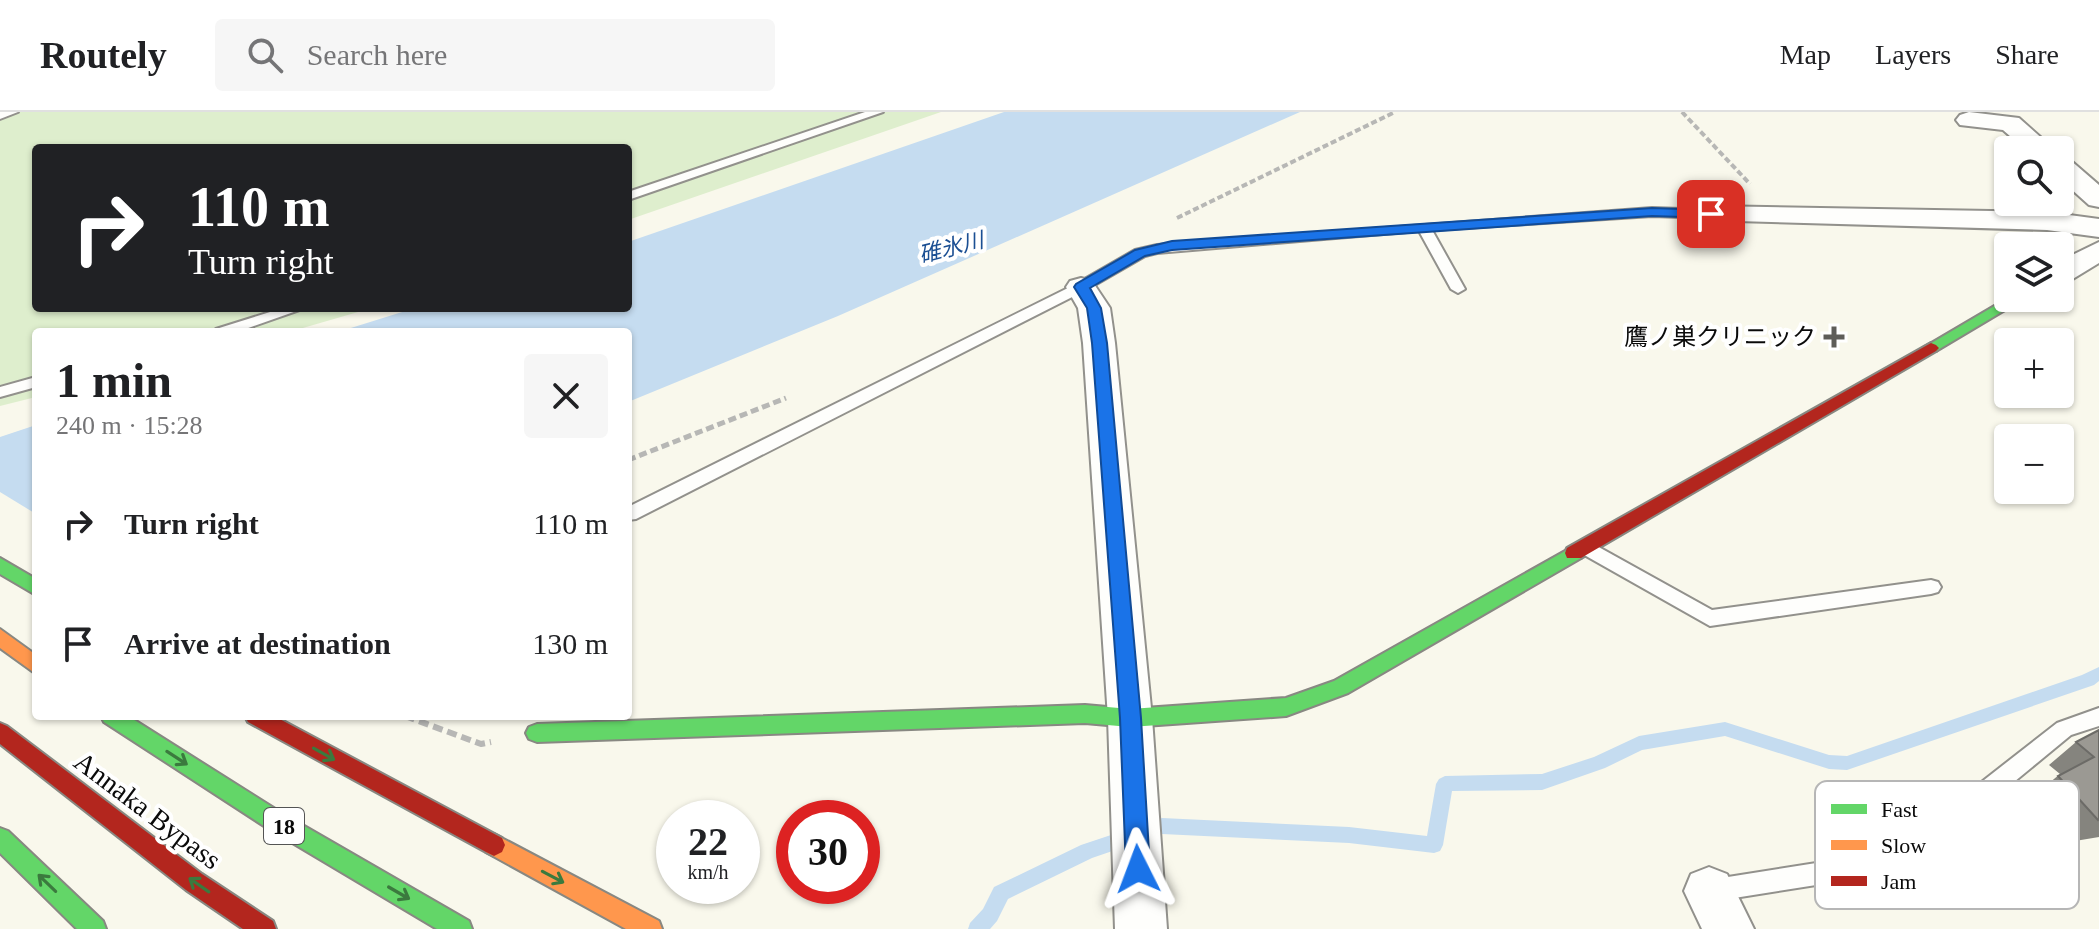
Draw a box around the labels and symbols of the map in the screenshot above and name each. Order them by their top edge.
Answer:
pin [1677,180,1745,248]
water label: 碓氷川 [916,227,988,268]
place label: 鷹ノ巣クリニック [1624,324,1816,350]
marker: 鷹ノ巣クリニック [1823,326,1845,348]
street label: Annaka Bypass [68,745,227,875]
one-way arrow [311,747,335,762]
one-way arrow [165,751,188,767]
legend [1815,781,2079,909]
text: Fast [1881,797,1918,822]
speed limit sign: 30 [776,800,880,904]
road number: 18 [264,808,304,844]
position arrow [1096,827,1180,911]
text: Slow [1881,833,1926,858]
text: Jam [1881,869,1916,894]
one-way arrow [540,870,564,886]
one-way arrow [37,874,57,893]
one-way arrow [189,877,211,893]
one-way arrow [387,885,410,901]

